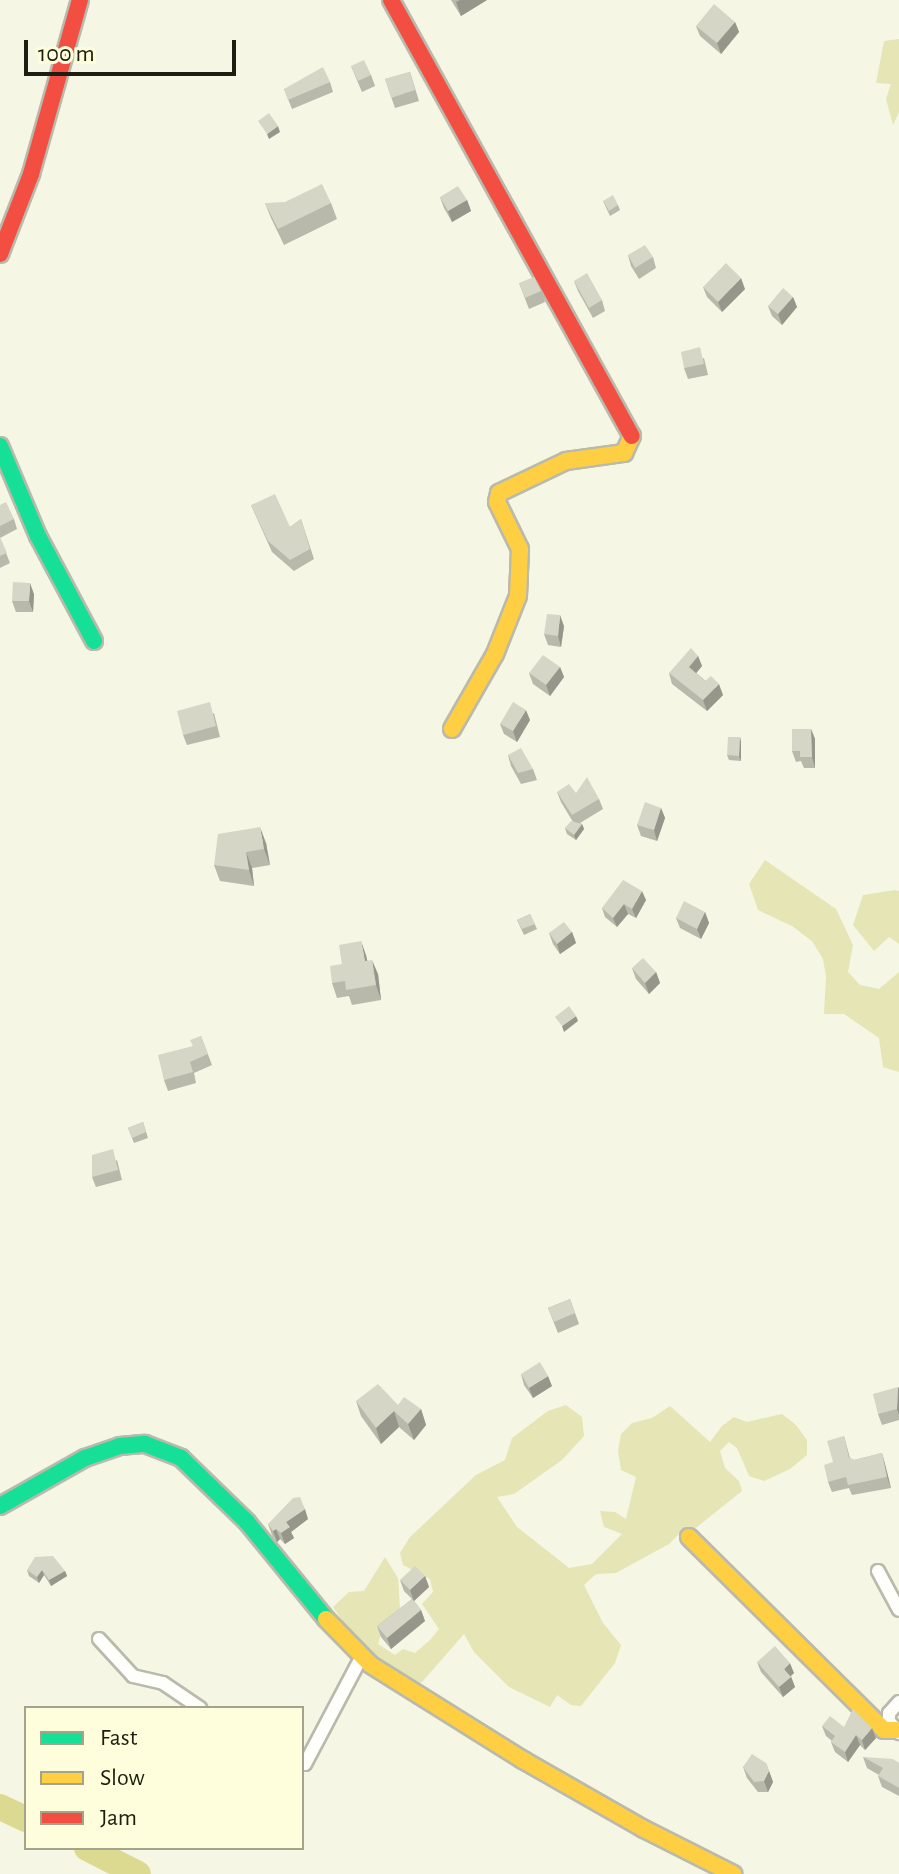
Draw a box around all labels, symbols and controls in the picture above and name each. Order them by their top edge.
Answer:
scale bar [28,24,240,74]
text: 100 m [38,42,95,66]
legend [24,1706,304,1850]
text: Fast [100,1726,137,1750]
text: Slow [100,1766,145,1790]
text: Jam [100,1806,137,1830]

